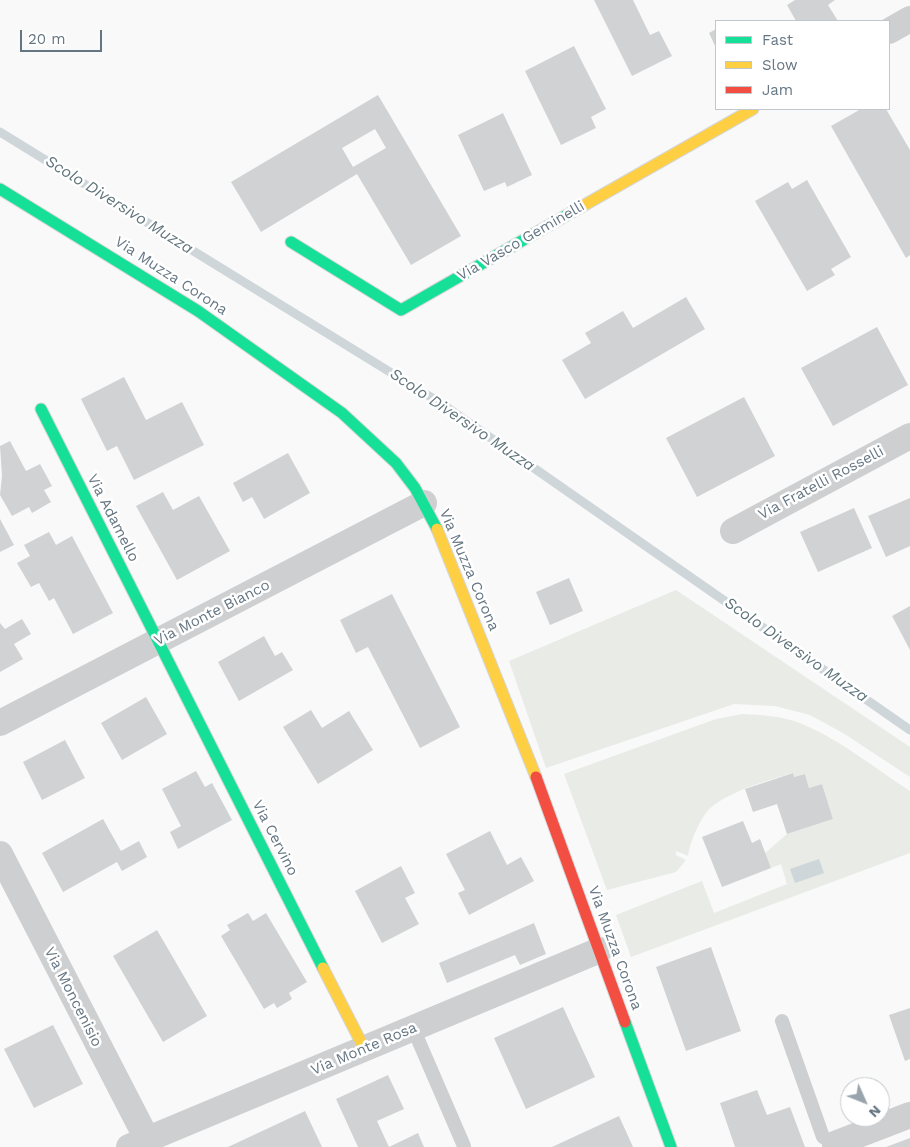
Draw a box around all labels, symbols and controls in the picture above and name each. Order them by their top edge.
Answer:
scale bar [22,20,105,52]
legend [715,20,890,110]
text: 20 m [28,30,66,48]
text: Fast [762,31,793,49]
text: Slow [762,56,798,74]
text: Jam [762,81,793,99]
water label: Scolo Diversivo Muzza [42,152,196,258]
street label: Via Vasco Geminelli [454,197,588,285]
street label: Via Muzza Corona [111,233,231,319]
water label: Scolo Diversivo Muzza [386,364,538,476]
street label: Via Fratelli Rosselli [755,442,887,524]
street label: Via Adamello [83,471,143,565]
street label: Via Muzza Corona [435,506,503,634]
street label: Via Monte Bianco [151,576,273,650]
water label: Scolo Diversivo Muzza [721,593,871,707]
street label: Via Cervino [248,797,302,879]
street label: Via Muzza Corona [584,883,646,1013]
street label: Via Moncenisio [40,944,106,1050]
street label: Via Monte Rosa [308,1019,420,1079]
north arrow [840,1077,890,1127]
text: N [866,1102,884,1121]

